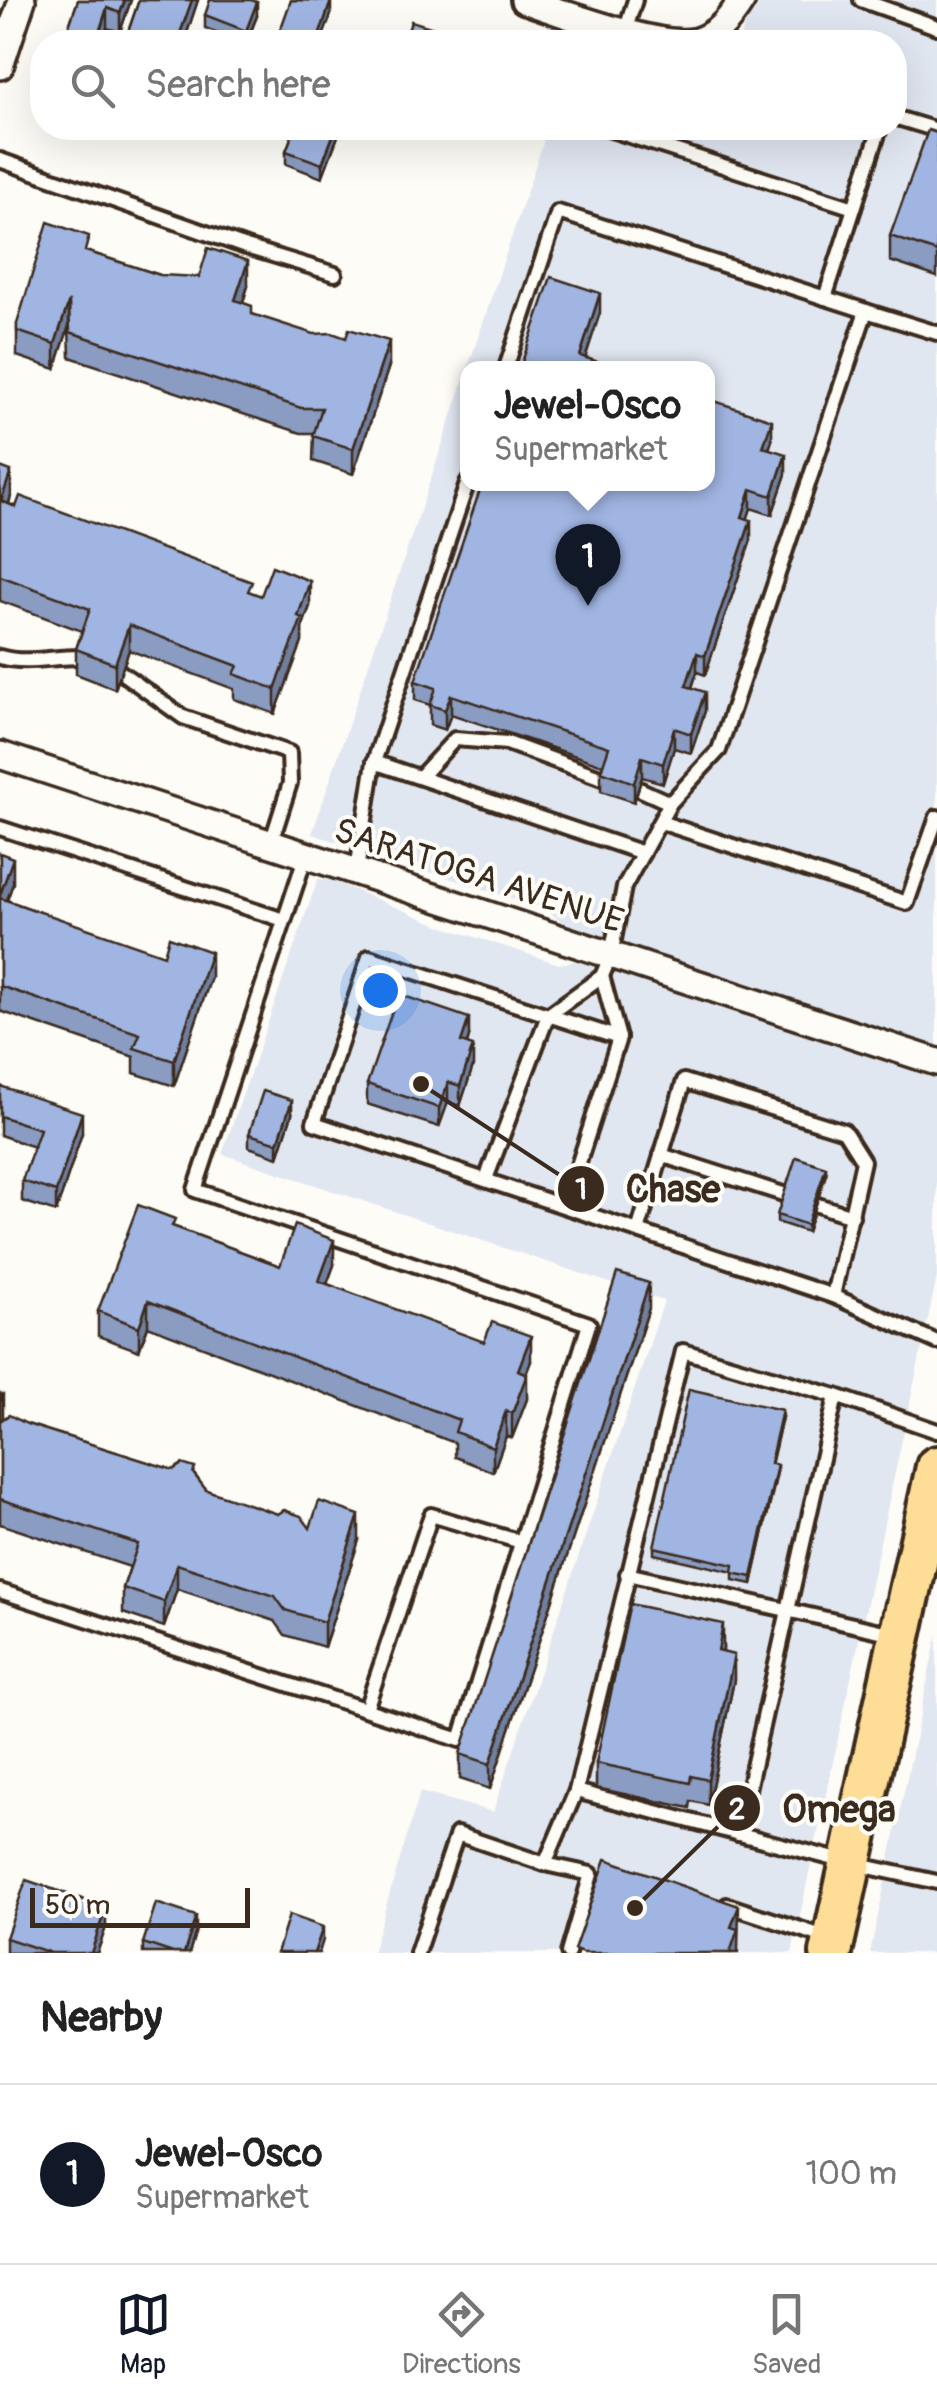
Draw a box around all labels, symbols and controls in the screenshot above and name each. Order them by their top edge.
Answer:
search box [30,30,907,140]
icon: search [65,58,120,113]
text: Search here [145,61,331,109]
popup [460,361,715,491]
text: Jewel-Osco [494,382,681,430]
text: Supermarket [494,430,668,470]
pin: 1 [556,524,620,606]
street label: SARATOGA AVENUE [329,808,629,943]
your location [355,965,406,1016]
callout: Chase [556,1155,740,1223]
text: Chase [626,1166,722,1214]
text: 1 [575,1171,587,1208]
callout: Omega [712,1774,915,1842]
text: Omega [782,1786,896,1834]
text: 2 [729,1791,745,1828]
scale bar [30,1883,250,1928]
text: 50 m [45,1888,110,1923]
text: Nearby [40,1992,162,2044]
text: Jewel-Osco [135,2130,322,2178]
text: 1 [66,2154,79,2194]
text: 100 m [805,2154,897,2194]
text: Supermarket [135,2178,309,2218]
tab: Map [116,2287,171,2382]
tab: Directions [402,2287,521,2382]
tab: Saved [752,2287,821,2382]

